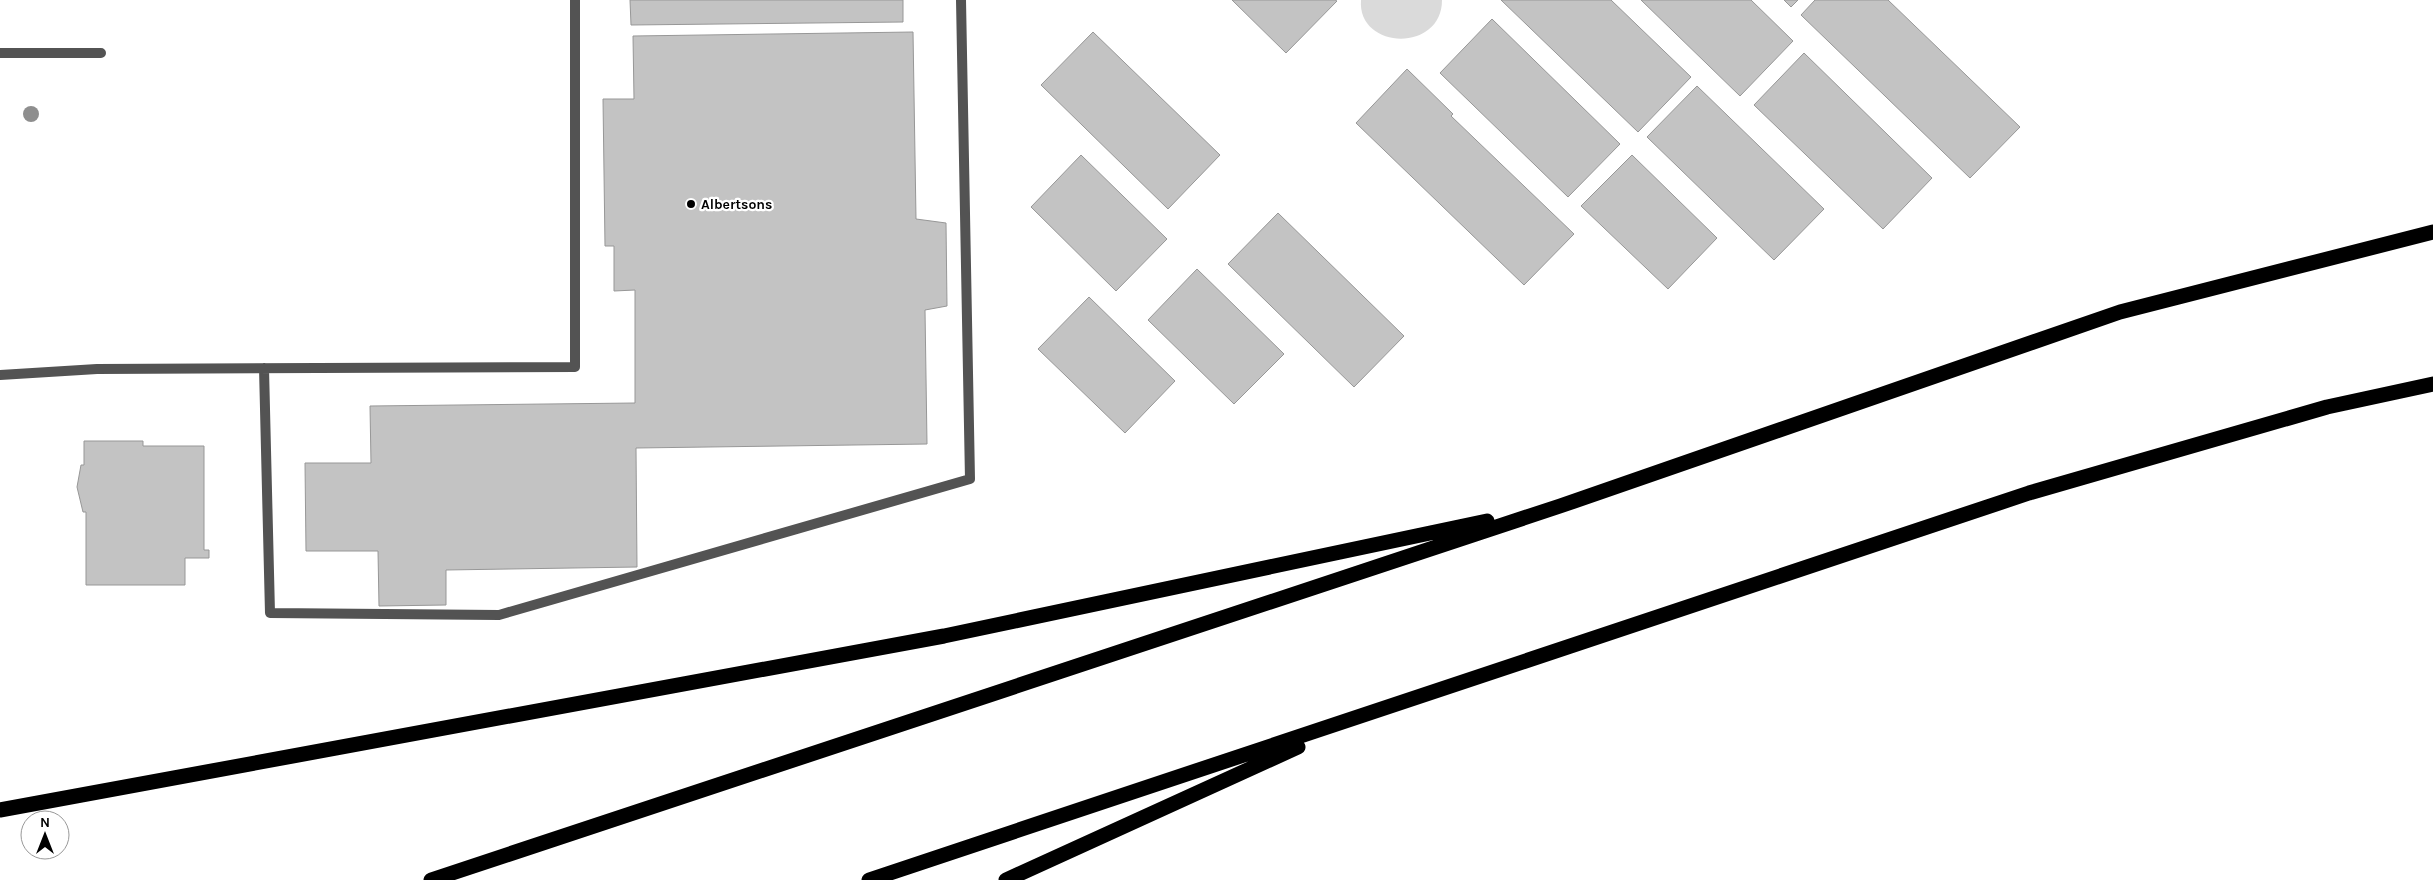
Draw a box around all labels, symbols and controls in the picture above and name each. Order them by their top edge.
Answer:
place label: Albertsons [701,196,772,213]
marker: Albertsons [685,198,697,210]
north arrow [20,810,70,860]
text: N [40,814,50,831]

